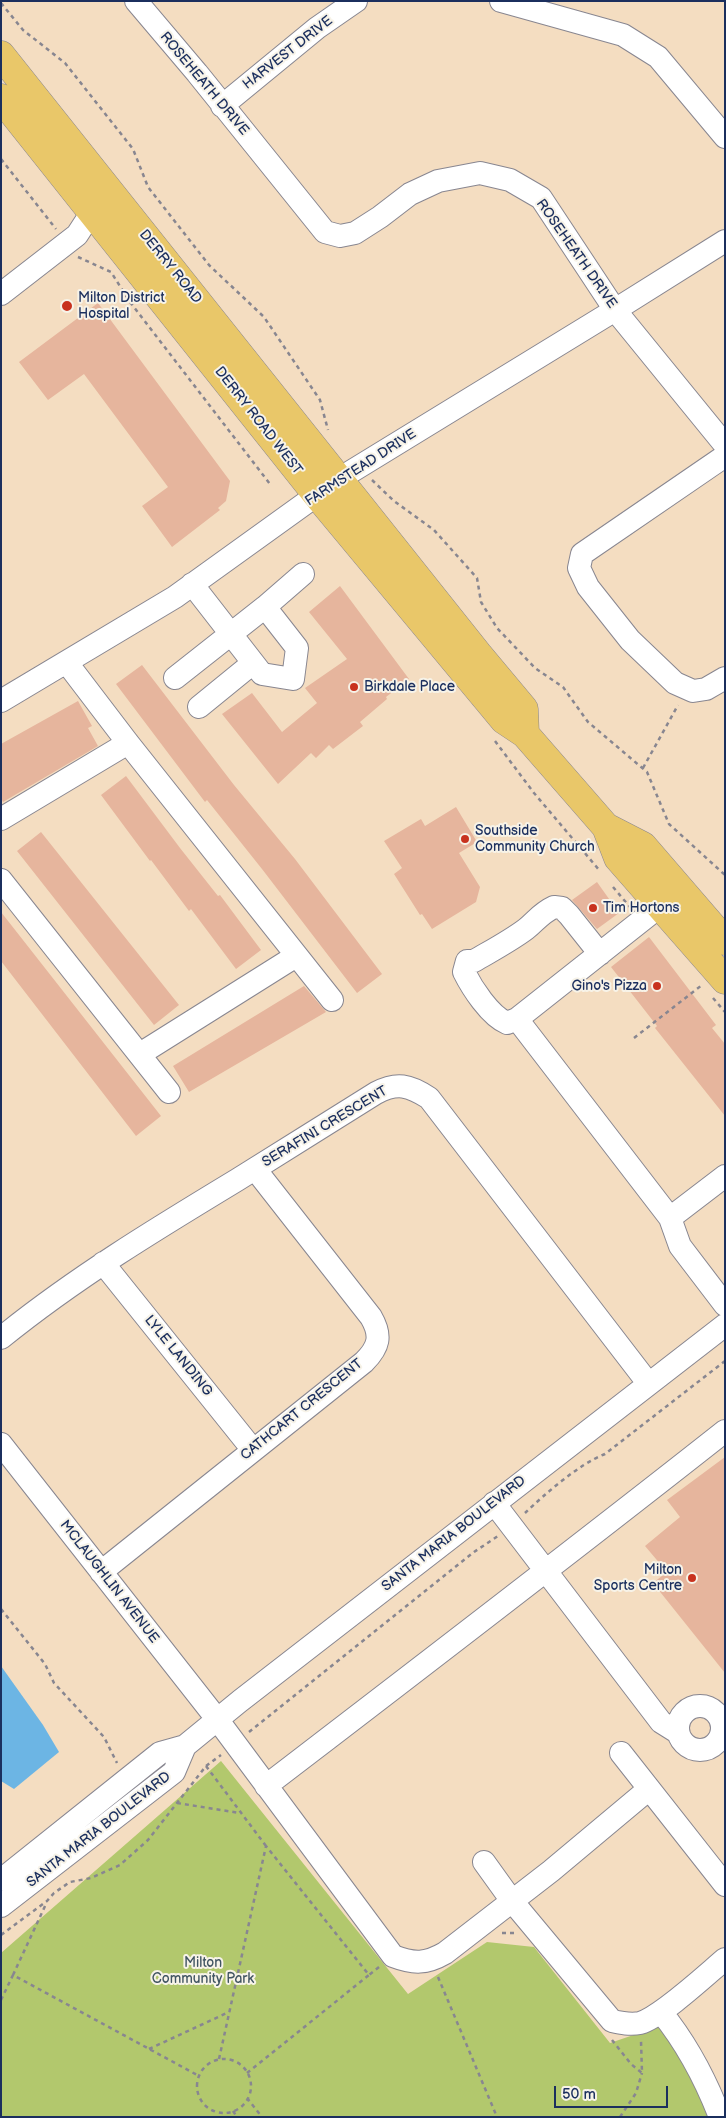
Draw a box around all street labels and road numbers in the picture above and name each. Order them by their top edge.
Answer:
street label: HARVEST DRIVE [240,13,336,93]
street label: ROSEHEATH DRIVE [156,29,252,139]
street label: ROSEHEATH DRIVE [532,196,620,312]
street label: DERRY ROAD [135,227,205,307]
street label: DERRY ROAD WEST [211,364,305,478]
street label: FARMSTEAD DRIVE [302,426,420,510]
street label: SERAFINI CRESCENT [259,1083,391,1171]
street label: LYLE LANDING [140,1312,216,1400]
street label: CATHCART CRESCENT [238,1356,366,1464]
street label: SANTA MARIA BOULEVARD [379,1473,529,1595]
street label: MCLAUGHLIN AVENUE [56,1517,162,1647]
street label: SANTA MARIA BOULEVARD [24,1769,174,1891]

